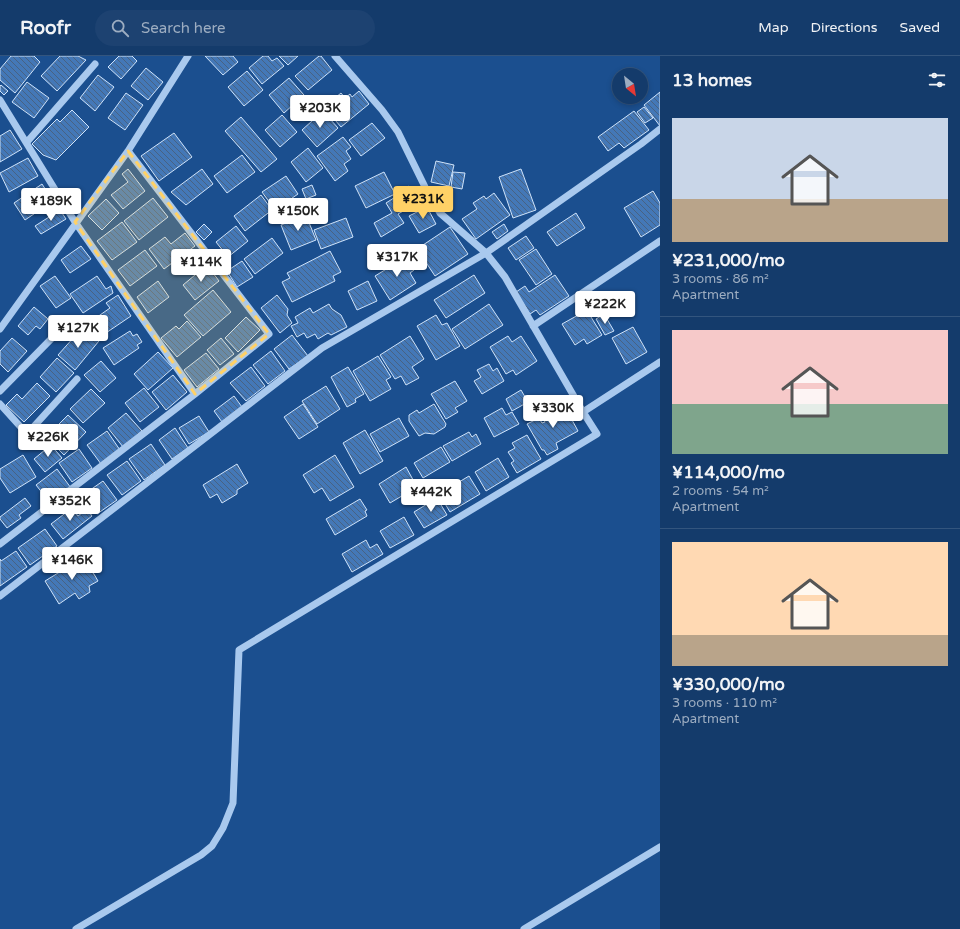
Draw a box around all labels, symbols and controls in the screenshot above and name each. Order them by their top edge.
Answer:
search box [95,10,375,46]
text: Roofr [20,17,71,39]
icon: search [109,17,131,39]
text: Search here [141,19,225,37]
text: Map [758,19,789,36]
text: Directions [811,19,878,36]
text: Saved [900,19,940,36]
north arrow [612,68,648,104]
map controls [612,68,648,104]
icon: filters [926,69,948,91]
text: 13 homes [672,70,752,91]
pin: ¥203K [292,95,348,129]
text: ¥203K [299,100,341,116]
icon: home [774,144,846,216]
pin: ¥231K [395,186,451,220]
pin: ¥189K [23,188,79,222]
text: ¥231K [402,191,444,207]
text: ¥189K [30,193,72,209]
pin: ¥150K [270,198,326,232]
text: ¥150K [277,203,319,219]
pin: ¥317K [369,244,425,278]
pin: ¥114K [173,249,229,283]
text: ¥317K [376,249,418,265]
text: ¥231,000/mo [672,250,785,271]
text: ¥114K [180,254,222,270]
text: 3 rooms · 86 m² [672,271,769,287]
text: Apartment [672,287,739,303]
pin: ¥222K [577,291,633,325]
text: ¥222K [584,296,626,312]
pin: ¥127K [50,315,106,349]
text: ¥127K [57,320,99,336]
icon: home [774,356,846,428]
pin: ¥330K [525,395,581,429]
text: ¥330K [532,400,574,416]
pin: ¥226K [20,424,76,458]
text: ¥226K [27,429,69,445]
text: ¥114,000/mo [672,462,785,483]
pin: ¥442K [403,479,459,513]
text: 2 rooms · 54 m² [672,483,769,499]
text: ¥442K [410,484,452,500]
pin: ¥352K [42,488,98,522]
text: ¥352K [49,493,91,509]
text: Apartment [672,499,739,515]
pin: ¥146K [44,547,100,581]
text: ¥146K [51,552,93,568]
icon: home [774,568,846,640]
text: ¥330,000/mo [672,674,785,695]
text: 3 rooms · 110 m² [672,695,777,711]
text: Apartment [672,711,739,727]

